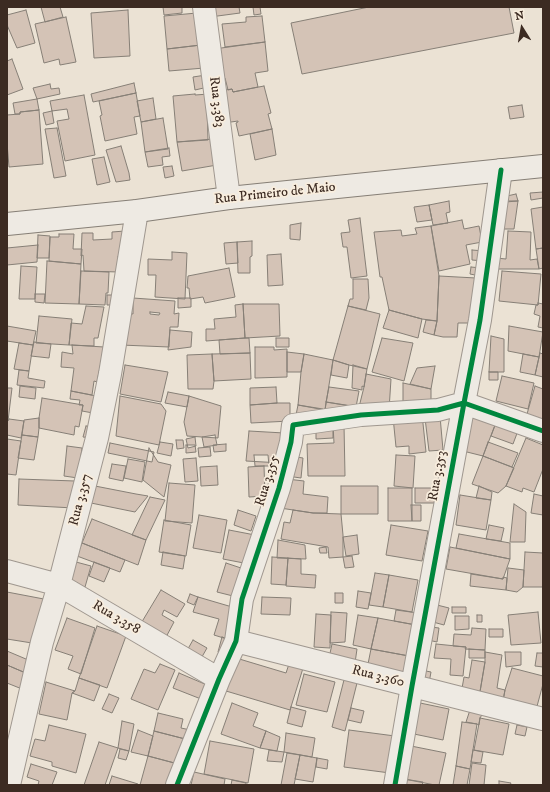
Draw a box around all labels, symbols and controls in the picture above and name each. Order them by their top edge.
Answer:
north arrow [502,8,542,48]
text: N [514,8,525,24]
street label: Rua 3.383 [205,76,227,128]
street label: Rua Primeiro de Maio [214,179,336,209]
street label: Rua 3.353 [425,449,451,503]
street label: Rua 3.355 [252,453,284,509]
street label: Rua 3.357 [66,472,96,528]
street label: Rua 3.358 [89,598,143,638]
street label: Rua 3.360 [350,662,406,692]

